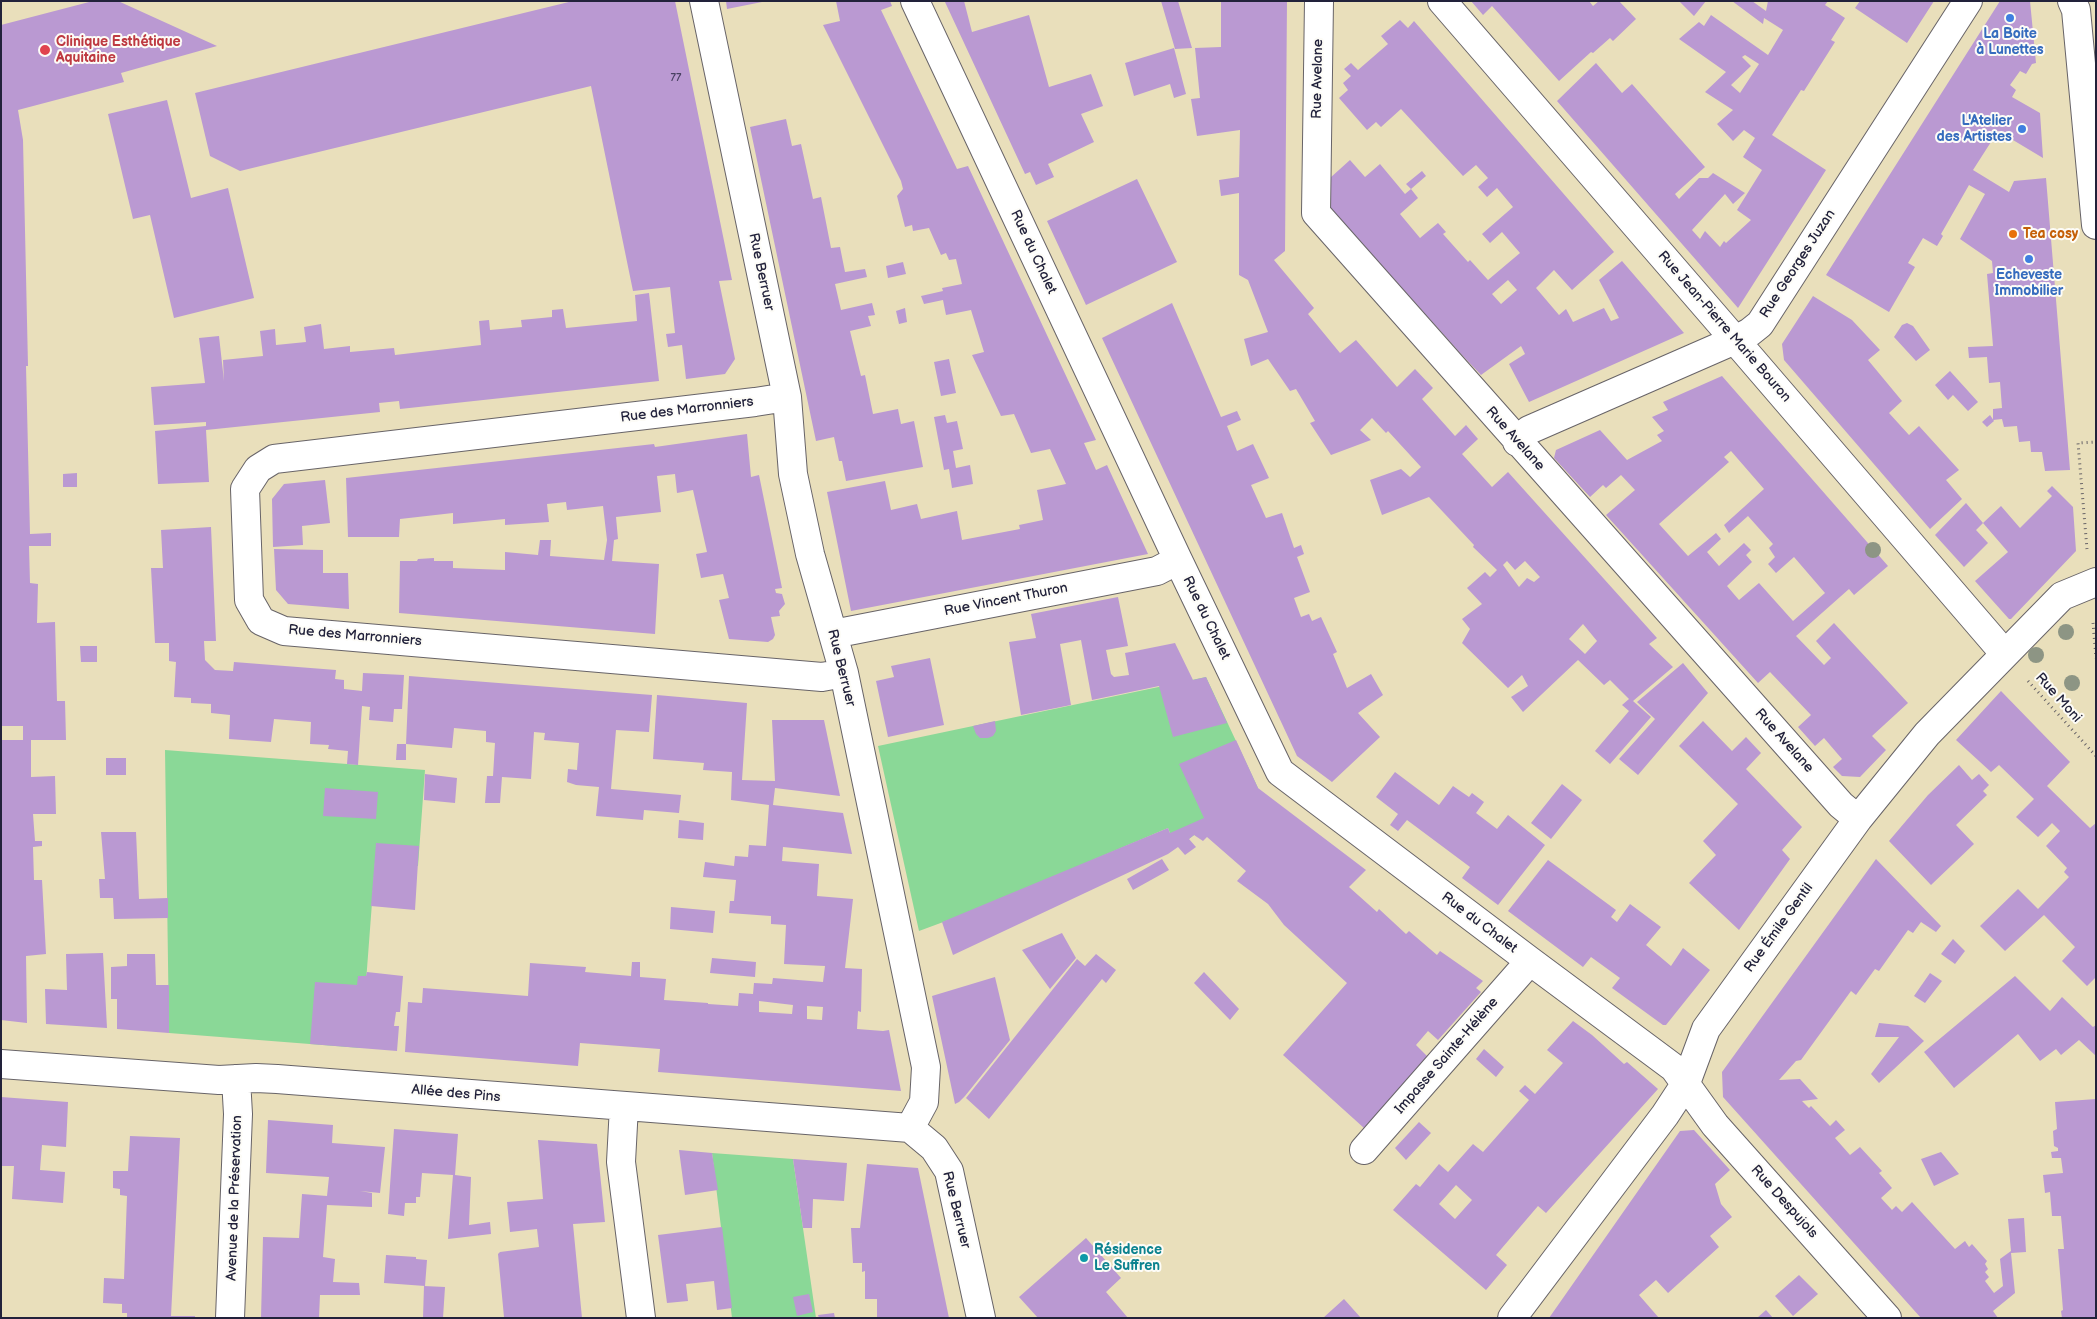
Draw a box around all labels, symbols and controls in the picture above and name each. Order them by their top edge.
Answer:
marker: La Boite à Lunettes [2004,12,2016,24]
place label: La Boite à Lunettes [1976,26,2044,58]
place label: Clinique Esthétique Aquitaine [56,34,181,66]
street label: Rue Avelane [1309,39,1327,119]
marker: Clinique Esthétique Aquitaine [38,43,52,57]
house number: 77 [671,71,681,85]
place label: L'Atelier des Artistes [1937,113,2012,146]
marker: L'Atelier des Artistes [2016,123,2028,135]
street label: Rue du Chalet [1006,207,1060,297]
street label: Rue Georges Juzan [1757,207,1839,321]
place label: Tea cosy [2023,226,2078,242]
marker: Tea cosy [2007,228,2019,240]
street label: Rue Berruer [745,232,777,312]
street label: Rue Jean-Pierre Marie Bouron [1654,248,1794,406]
marker: Echeveste Immobilier [2023,253,2035,265]
place label: Echeveste Immobilier [1995,267,2063,300]
street label: Rue des Marronniers [619,393,755,427]
street label: Rue Avelane [1482,404,1548,474]
street label: Rue du Chalet [1179,574,1233,662]
street label: Rue Vincent Thuron [943,580,1069,620]
street label: Rue des Marronniers [288,622,422,650]
street label: Rue Berruer [823,628,859,708]
street label: Rue Moni [2031,670,2085,726]
street label: Rue Avelane [1751,706,1817,776]
street label: Rue Émile Gentil [1741,880,1817,976]
street label: Rue du Chalet [1438,889,1520,957]
street label: Impasse Sainte-Hélène [1392,994,1502,1118]
street label: Allée des Pins [411,1082,501,1106]
street label: Avenue de la Préservation [224,1115,246,1281]
street label: Rue Despujols [1747,1162,1821,1242]
street label: Rue Berruer [938,1170,974,1250]
place label: Résidence Le Suffren [1094,1242,1162,1274]
marker: Résidence Le Suffren [1078,1252,1090,1264]

